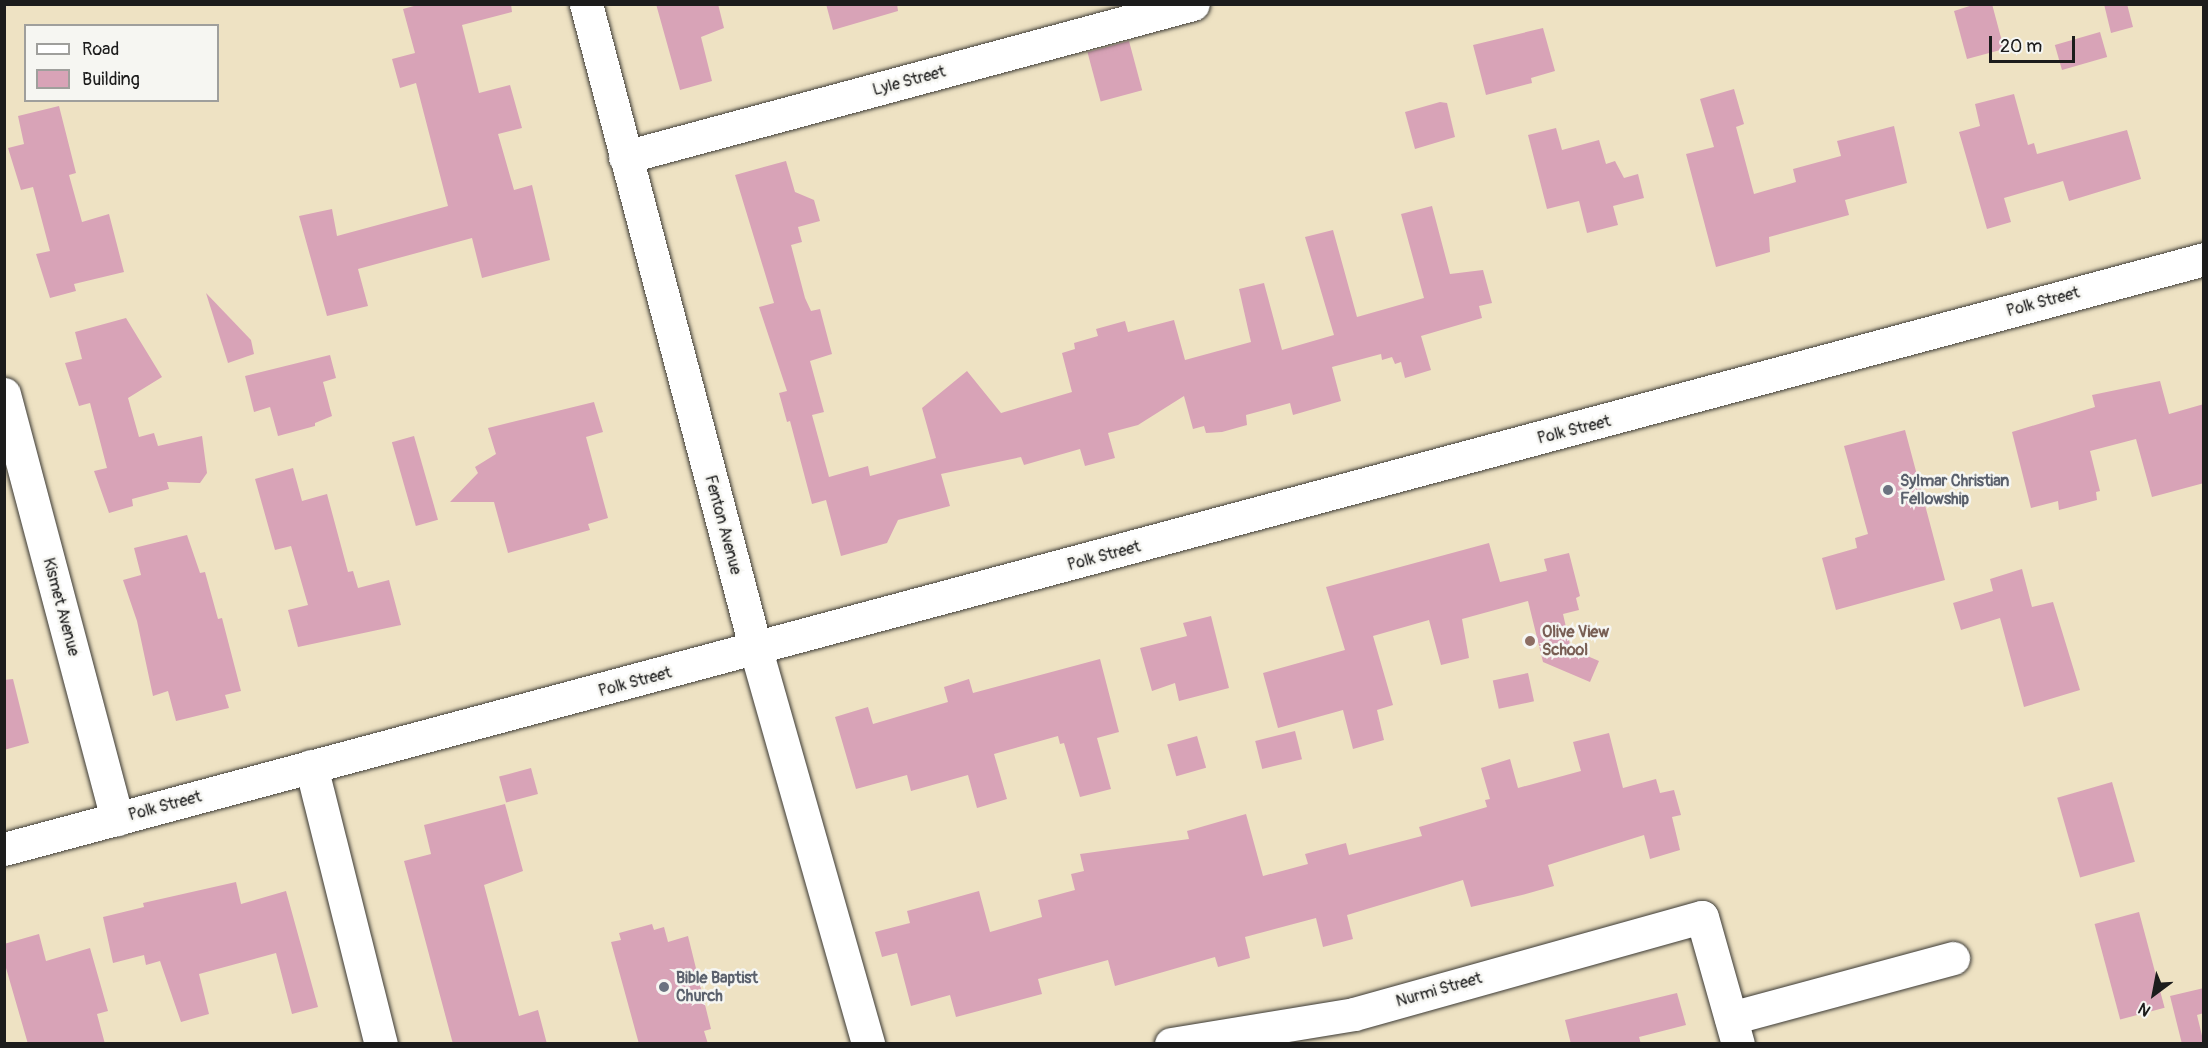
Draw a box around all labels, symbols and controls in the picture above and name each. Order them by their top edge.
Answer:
legend [24,24,219,102]
scale bar [1992,24,2078,62]
text: 20 m [2000,35,2042,58]
text: Road [82,38,119,61]
street label: Lyle Street [871,62,947,100]
text: Building [82,68,140,91]
street label: Polk Street [2004,283,2082,321]
street label: Polk Street [1535,412,1613,448]
place label: Sylmar Christian Fellowship [1900,471,2009,509]
street label: Fenton Avenue [701,473,745,577]
marker: Sylmar Christian Fellowship [1881,483,1895,497]
street label: Polk Street [1065,537,1143,575]
street label: Kismet Avenue [39,556,83,658]
place label: Olive View School [1542,622,1609,660]
marker: Olive View School [1523,634,1537,648]
street label: Polk Street [596,663,674,701]
street label: Polk Street [126,787,204,825]
north arrow [2124,964,2184,1024]
place label: Bible Baptist Church [676,968,758,1006]
street label: Nurmi Street [1394,969,1484,1011]
marker: Bible Baptist Church [657,980,671,994]
text: N [2135,998,2154,1021]

